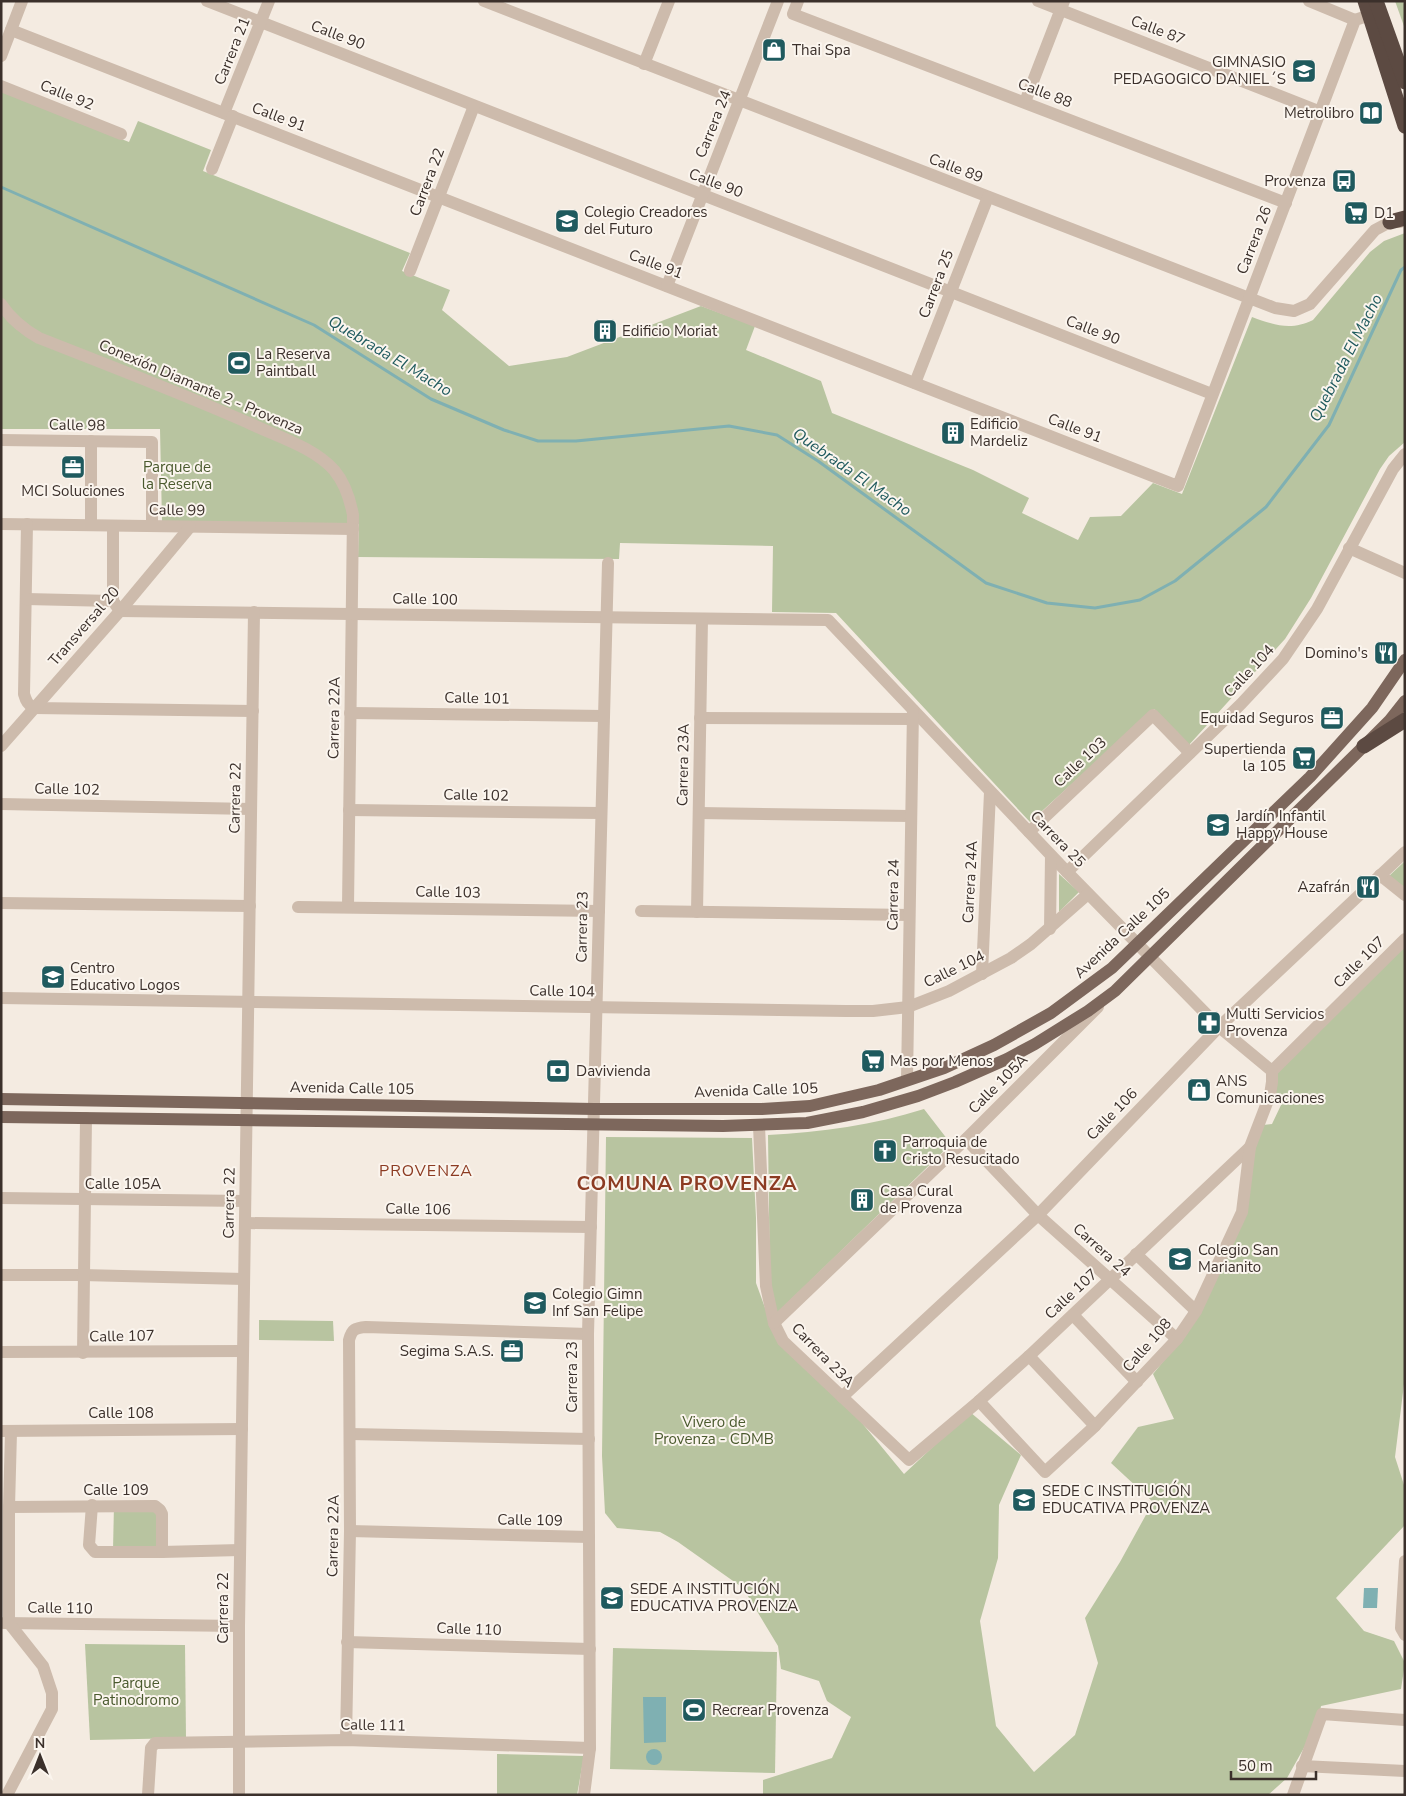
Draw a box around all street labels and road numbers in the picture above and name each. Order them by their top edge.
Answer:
street label: Calle 87 [1128,11,1188,49]
street label: Carrera 21 [209,14,255,88]
street label: Calle 90 [308,16,368,54]
street label: Calle 88 [1015,74,1075,112]
street label: Calle 92 [37,75,97,115]
street label: Carrera 24 [690,87,736,161]
street label: Calle 91 [249,98,309,136]
street label: Carrera 22 [405,145,449,219]
street label: Calle 89 [926,149,986,187]
street label: Calle 90 [686,164,746,202]
street label: Carrera 26 [1232,203,1276,277]
street label: Calle 91 [626,245,686,283]
street label: Carrera 25 [914,247,958,321]
street label: Calle 90 [1063,311,1123,349]
street label: Conexión Diamante 2 - Provenza [96,335,306,439]
street label: Calle 91 [1045,409,1105,447]
street label: Calle 98 [49,415,105,435]
street label: Calle 99 [149,500,205,520]
street label: Transversal 20 [44,582,124,670]
street label: Calle 100 [392,588,458,610]
street label: Calle 104 [1219,640,1279,702]
street label: Carrera 22A [323,677,345,759]
street label: Calle 101 [444,687,510,709]
street label: Carrera 23A [672,724,694,806]
street label: Calle 103 [1049,732,1111,792]
street label: Carrera 22 [224,762,246,834]
street label: Calle 102 [34,778,100,800]
street label: Calle 102 [443,784,509,806]
street label: Carrera 25 [1026,806,1090,872]
street label: Carrera 24A [958,840,982,924]
street label: Carrera 24 [882,859,904,931]
street label: Calle 103 [415,881,481,903]
street label: Avenida Calle 105 [1070,883,1174,983]
street label: Carrera 23 [571,891,593,963]
street label: Calle 107 [1329,932,1389,992]
street label: Calle 104 [920,946,988,992]
street label: Calle 104 [529,980,595,1002]
street label: Calle 105A [964,1050,1032,1118]
street label: Avenida Calle 105 [290,1077,414,1099]
street label: Avenida Calle 105 [694,1078,818,1102]
street label: Calle 106 [1082,1084,1142,1144]
street label: Carrera 22 [218,1167,240,1239]
street label: Calle 105A [85,1174,161,1194]
street label: Calle 106 [385,1198,451,1220]
street label: Carrera 24 [1069,1219,1135,1281]
street label: Calle 107 [1040,1264,1102,1324]
street label: Calle 108 [1118,1314,1176,1376]
street label: Carrera 23A [787,1318,859,1392]
street label: Calle 107 [89,1325,155,1347]
street label: Carrera 23 [562,1341,582,1413]
street label: Calle 108 [88,1403,154,1423]
street label: Calle 109 [83,1480,149,1500]
street label: Carrera 22A [322,1495,344,1577]
street label: Calle 109 [497,1509,563,1531]
street label: Carrera 22 [213,1572,233,1644]
street label: Calle 110 [27,1597,93,1619]
street label: Calle 110 [436,1618,502,1640]
street label: Calle 111 [340,1714,406,1736]

